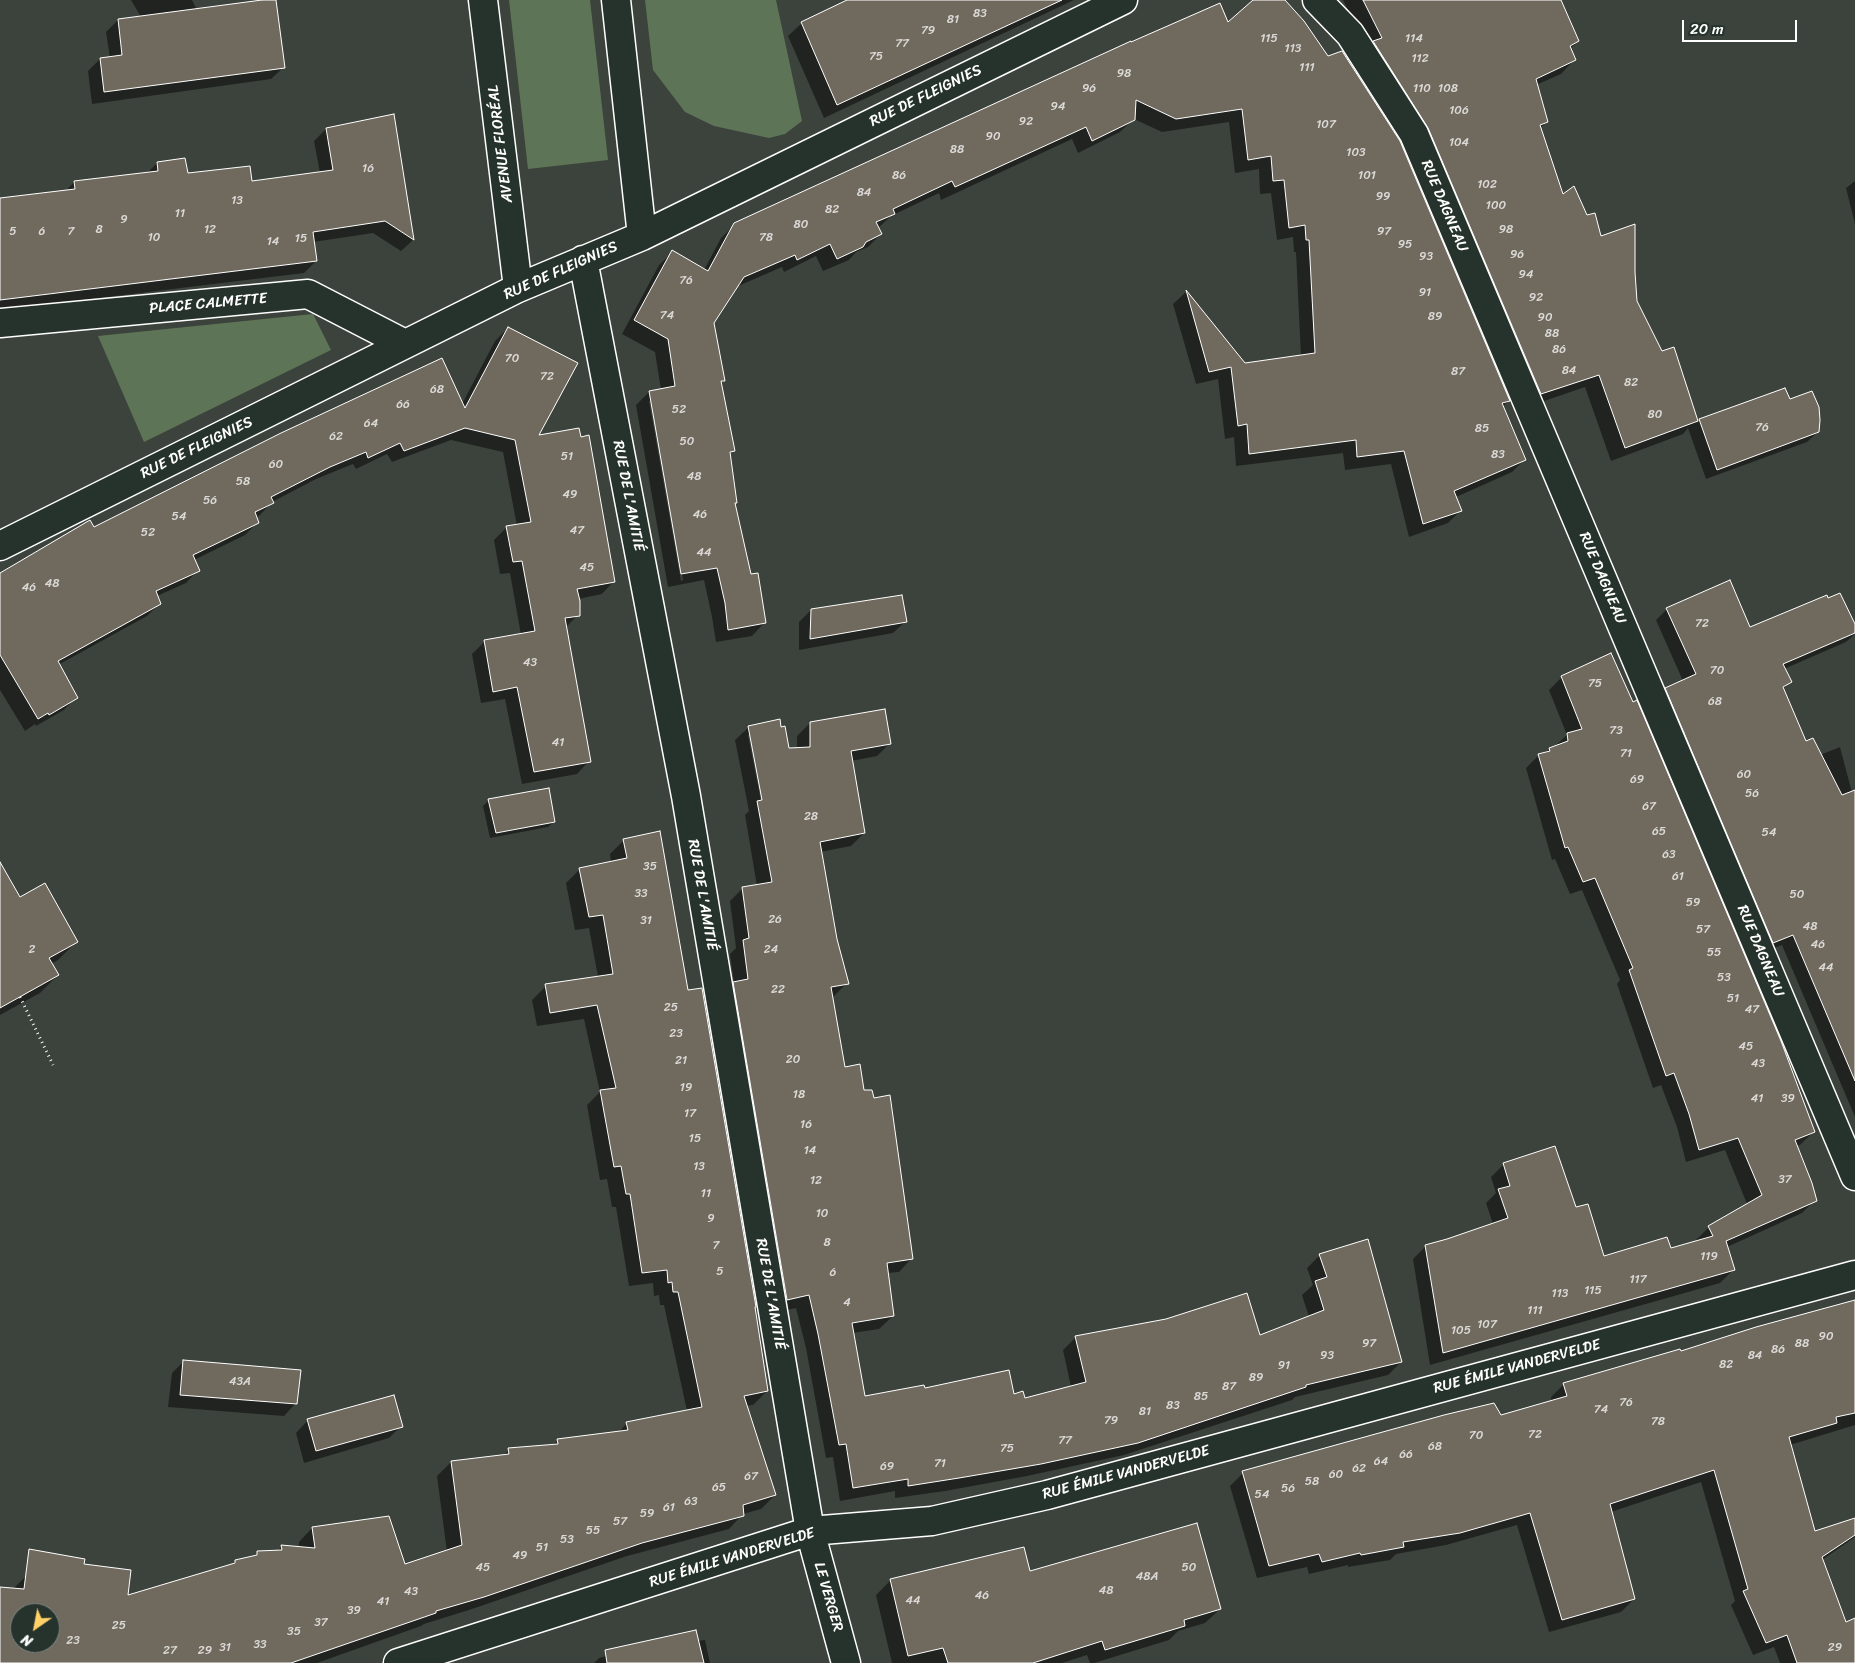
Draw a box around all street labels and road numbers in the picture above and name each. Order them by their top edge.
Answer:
street label: RUE DE FLEIGNIES [867,61,985,131]
street label: AVENUE FLORÉAL [485,84,517,204]
street label: RUE DAGNEAU [1417,157,1471,255]
street label: RUE DE FLEIGNIES [501,238,621,304]
street label: PLACE CALMETTE [148,290,268,318]
street label: RUE DE FLEIGNIES [138,413,256,483]
street label: RUE DE L'AMITIÉ [608,439,648,553]
street label: RUE DAGNEAU [1575,529,1629,627]
street label: RUE DE L'AMITIÉ [683,838,721,952]
street label: RUE DAGNEAU [1733,902,1787,1000]
street label: RUE DE L'AMITIÉ [751,1237,789,1351]
street label: RUE ÉMILE VANDERVELDE [1432,1336,1602,1398]
street label: RUE ÉMILE VANDERVELDE [1041,1442,1211,1504]
street label: RUE ÉMILE VANDERVELDE [647,1524,817,1592]
street label: LE VERGER [810,1560,846,1634]

